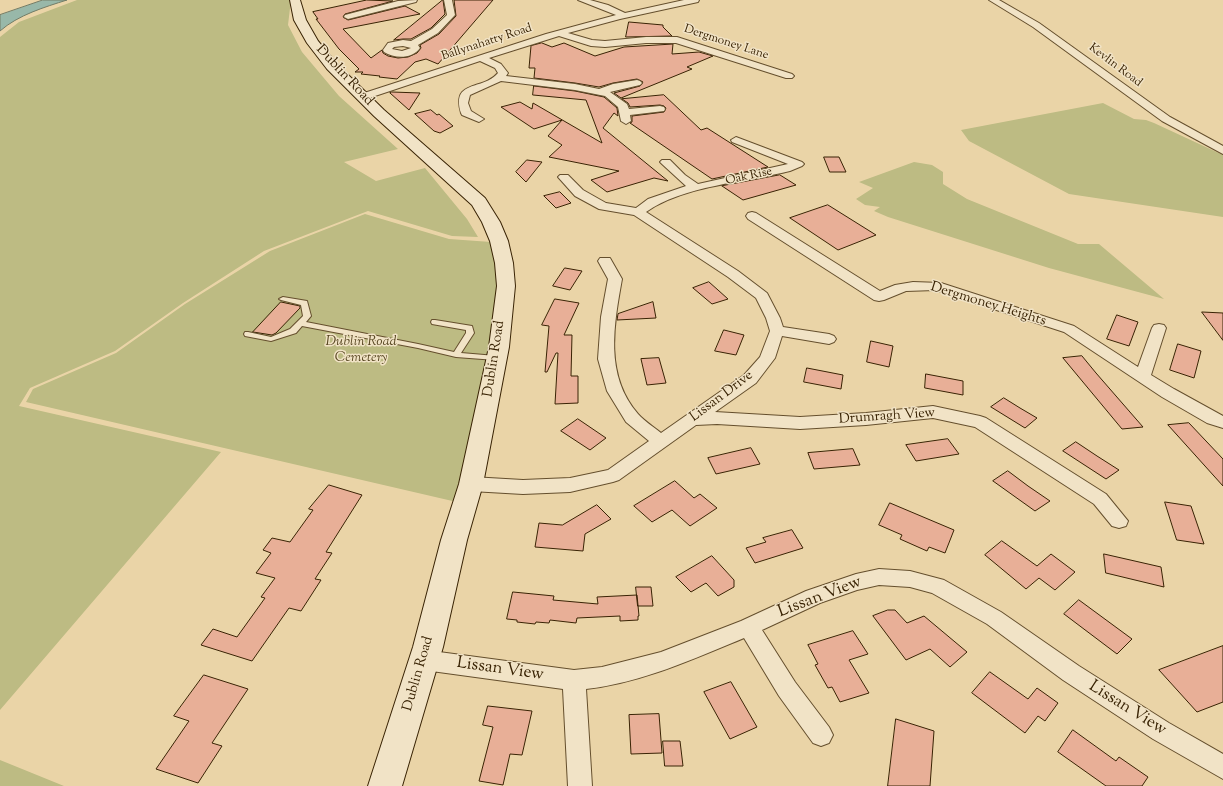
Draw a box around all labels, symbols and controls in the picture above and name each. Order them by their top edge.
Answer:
street label: Ballynahatty Road [440,22,534,64]
street label: Dergmoney Lane [682,23,770,63]
street label: Kevlin Road [1085,41,1145,91]
street label: Dublin Road [312,42,376,110]
street label: Oak Rise [724,165,774,189]
street label: Dergmoney Heights [928,279,1048,331]
street label: Dublin Road [481,320,509,398]
park label: Dublin Road Cemetery [325,335,397,368]
street label: Lissan Drive [687,368,757,426]
street label: Drumragh View [838,405,936,429]
street label: Lissan View [775,573,865,623]
street label: Dublin Road [400,635,438,713]
street label: Lissan View [455,654,545,686]
street label: Lissan View [1084,677,1170,741]

